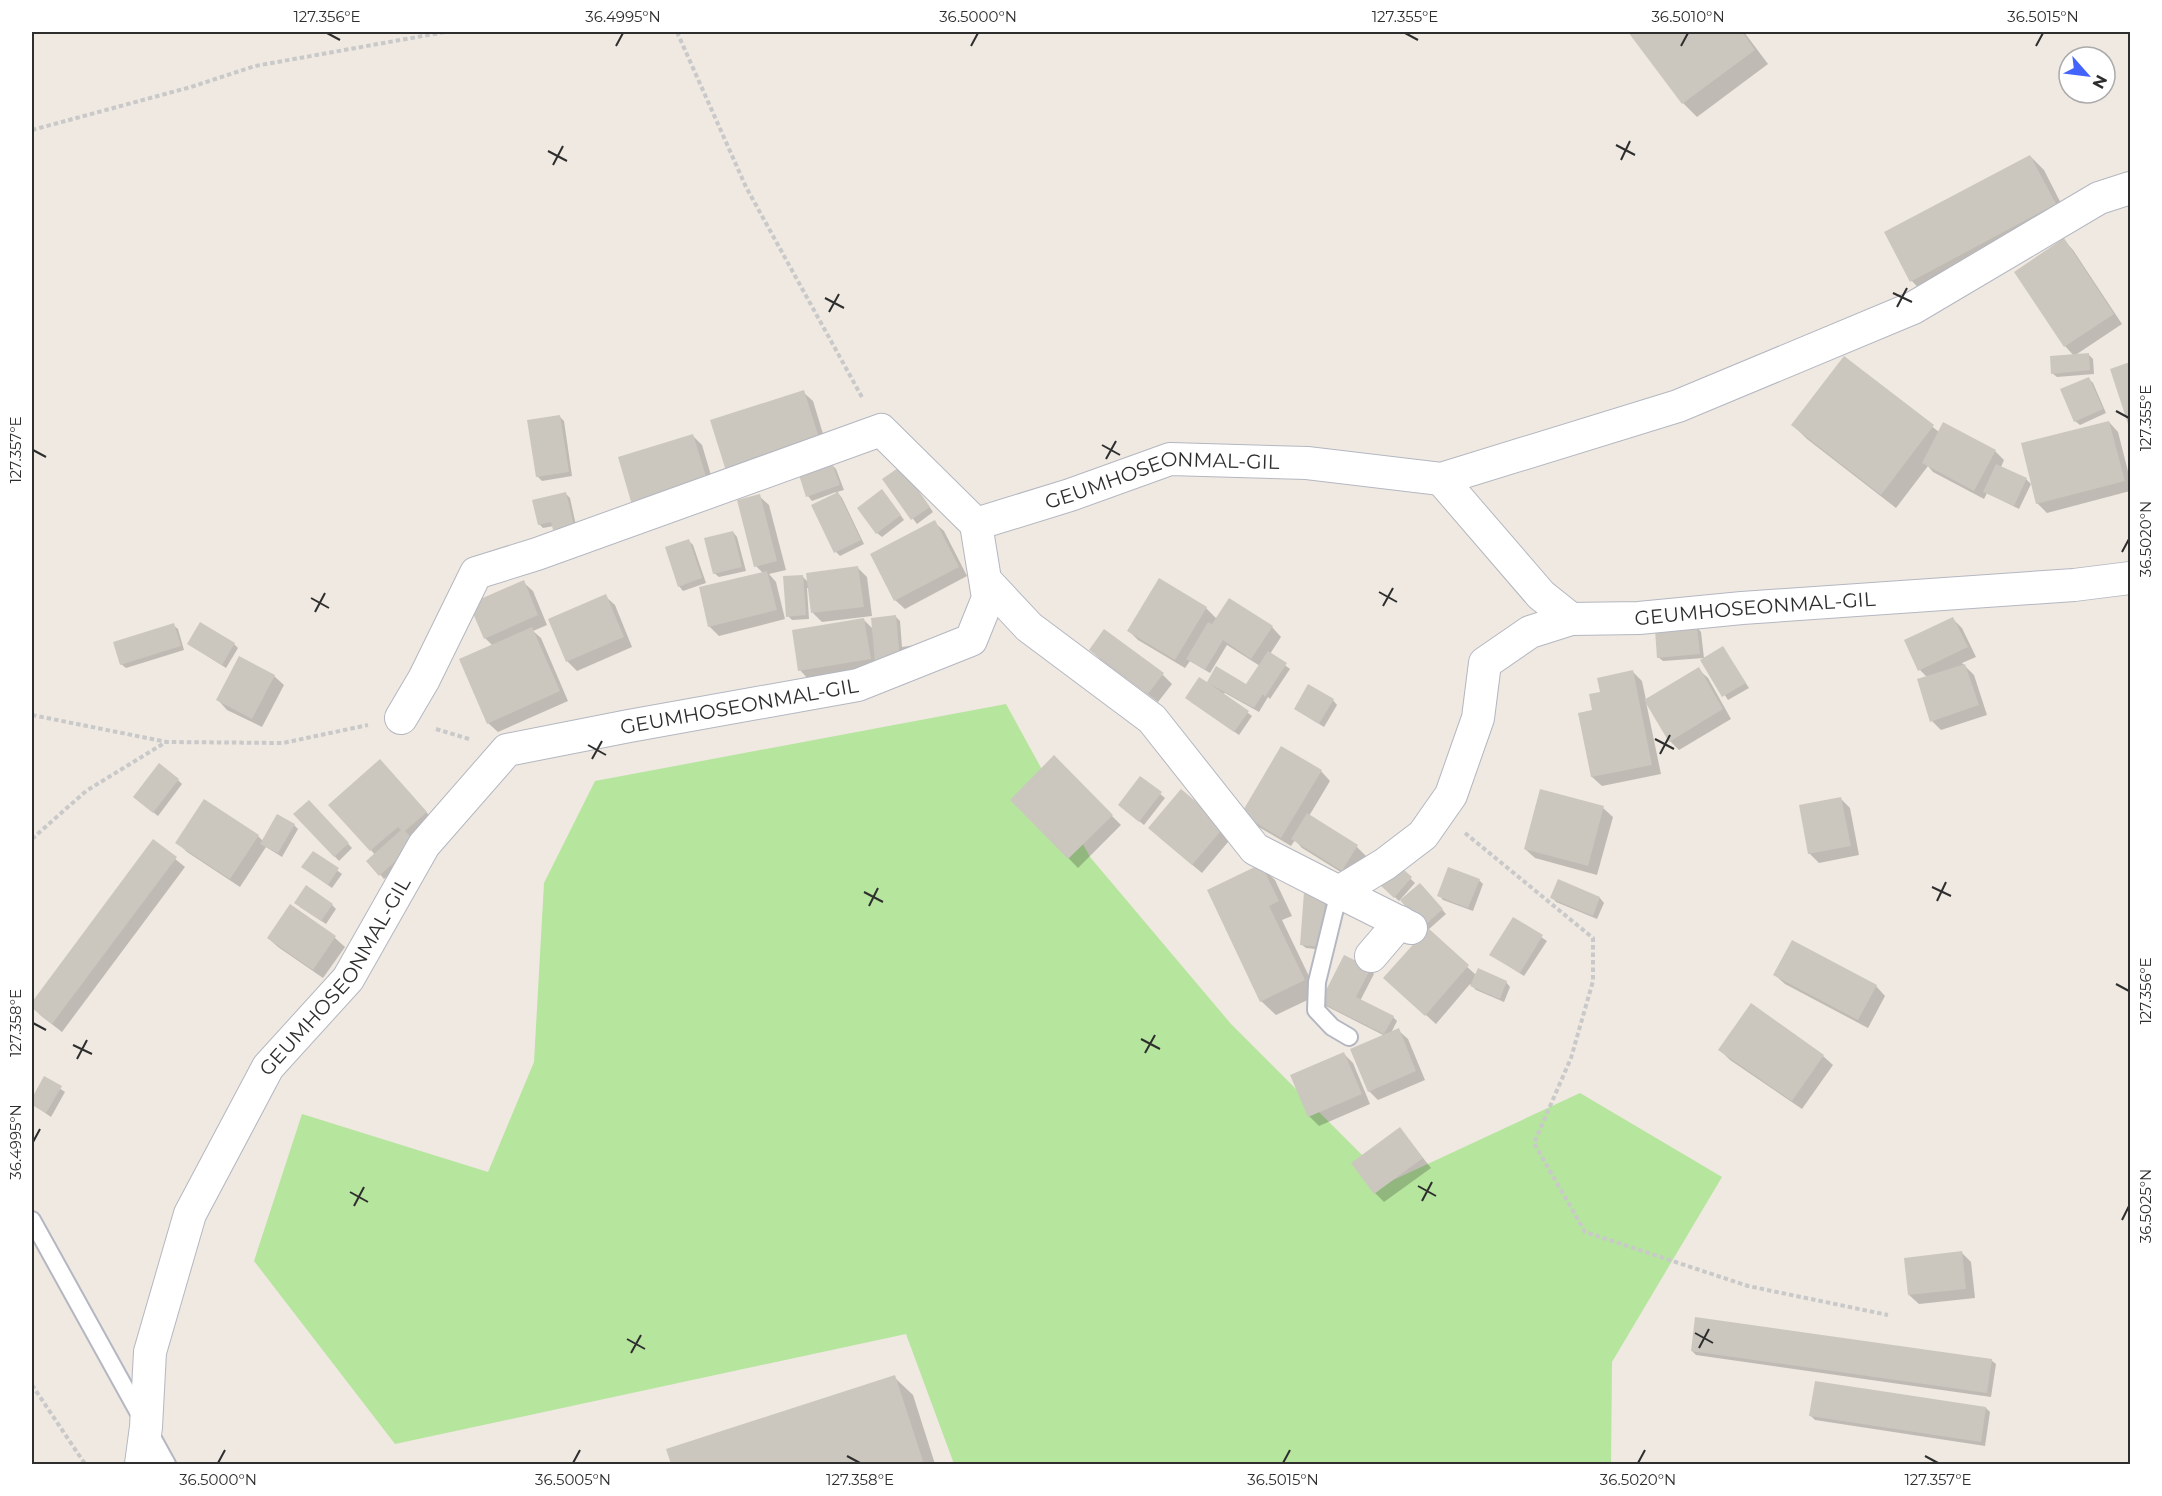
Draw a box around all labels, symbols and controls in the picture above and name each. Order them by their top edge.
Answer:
text: 127.356°E [293,7,361,26]
text: 36.4995°N [585,7,661,26]
text: 36.5000°N [939,7,1017,26]
text: 127.355°E [1372,7,1438,26]
text: 36.5010°N [1651,7,1725,26]
text: 36.5015°N [2007,7,2079,26]
north arrow [2057,45,2117,105]
text: N [2088,72,2111,92]
text: 127.355°E [2136,385,2155,451]
text: 127.357°E [6,416,25,484]
street label: GEUMHOSEONMAL-GIL [1042,445,1280,514]
text: 36.5020°N [2136,501,2155,577]
street label: GEUMHOSEONMAL-GIL [1633,587,1876,630]
street label: GEUMHOSEONMAL-GIL [618,673,861,739]
street label: GEUMHOSEONMAL-GIL [254,873,415,1081]
text: 127.356°E [2136,957,2155,1025]
text: 127.358°E [6,989,25,1057]
text: 36.4995°N [6,1104,25,1180]
text: 36.5025°N [2136,1169,2155,1243]
text: 36.5000°N [179,1470,257,1489]
text: 36.5005°N [535,1470,611,1489]
text: 127.358°E [826,1470,894,1489]
text: 36.5015°N [1247,1470,1319,1489]
text: 36.5020°N [1600,1470,1676,1489]
text: 127.357°E [1904,1470,1972,1489]

